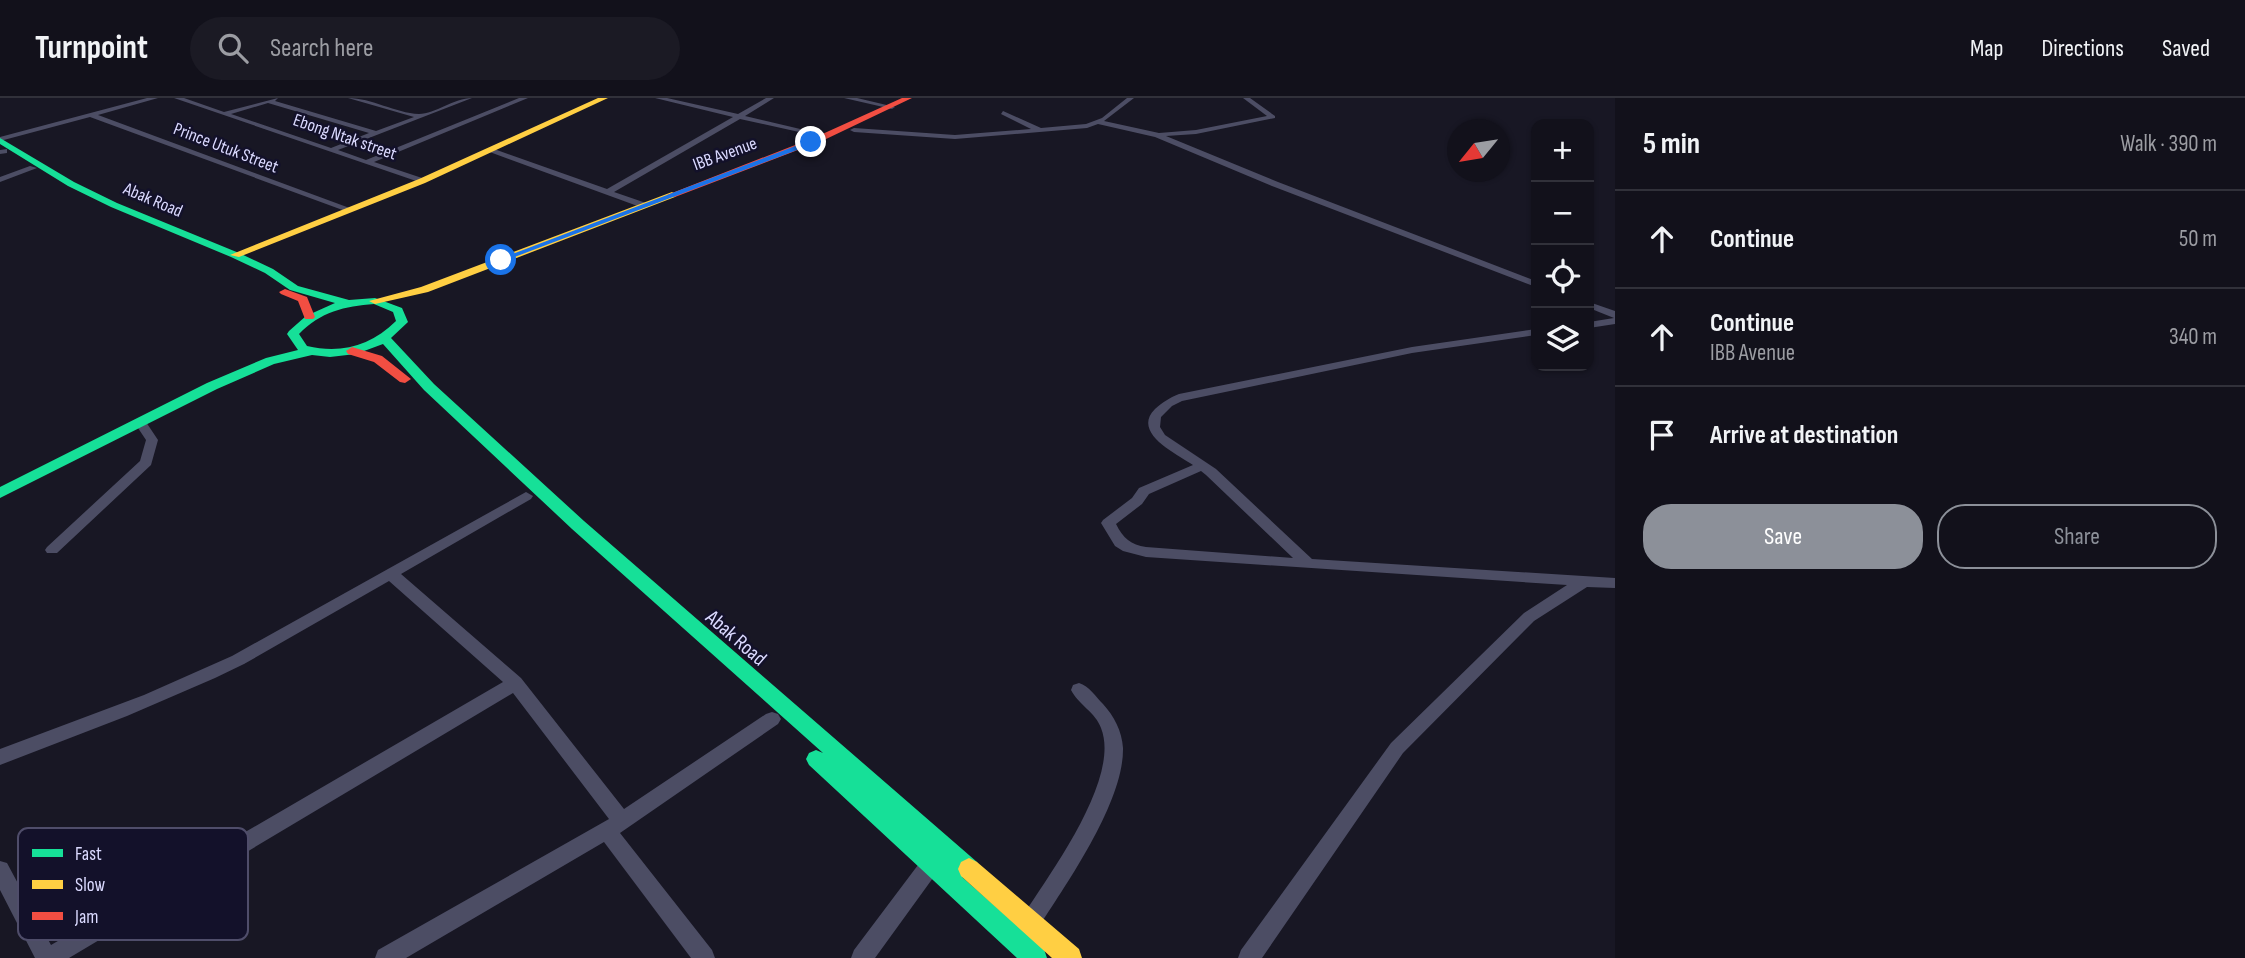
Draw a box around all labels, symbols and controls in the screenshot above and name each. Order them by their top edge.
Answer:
search box [190,17,680,80]
text: Turnpoint [35,28,148,68]
icon: search [214,29,252,67]
text: Search here [270,33,373,64]
text: Map [1970,34,2003,63]
text: Directions [2041,34,2124,63]
text: Saved [2162,34,2210,63]
street label: Ebong Ntak street [290,109,400,165]
street label: Prince Utuk Street [171,118,282,178]
north arrow [1447,119,1510,182]
map controls [1531,119,1594,371]
button: + [1531,119,1594,182]
route end [795,126,826,157]
text: 5 min [1643,126,1700,162]
text: Walk · 390 m [2120,130,2217,158]
street label: IBB Avenue [690,133,760,175]
street label: Abak Road [119,178,186,222]
button: − [1531,182,1594,245]
icon: ahead [1643,220,1681,258]
text: Continue [1710,224,1794,255]
text: 50 m [2179,225,2217,253]
route start [485,244,516,275]
button: locate [1531,245,1594,308]
button: layers [1531,308,1594,371]
text: Continue [1710,308,1794,339]
icon: ahead [1643,318,1681,356]
text: 340 m [2169,323,2217,351]
text: IBB Avenue [1710,339,1795,367]
icon: arrive [1643,416,1681,454]
text: Arrive at destination [1710,420,1898,451]
button: Save [1643,504,1923,569]
button: Share [1937,504,2217,569]
street label: Abak Road [700,604,772,671]
legend [18,828,248,940]
text: Fast [75,843,102,866]
text: Slow [75,874,105,897]
text: Jam [74,906,98,929]

